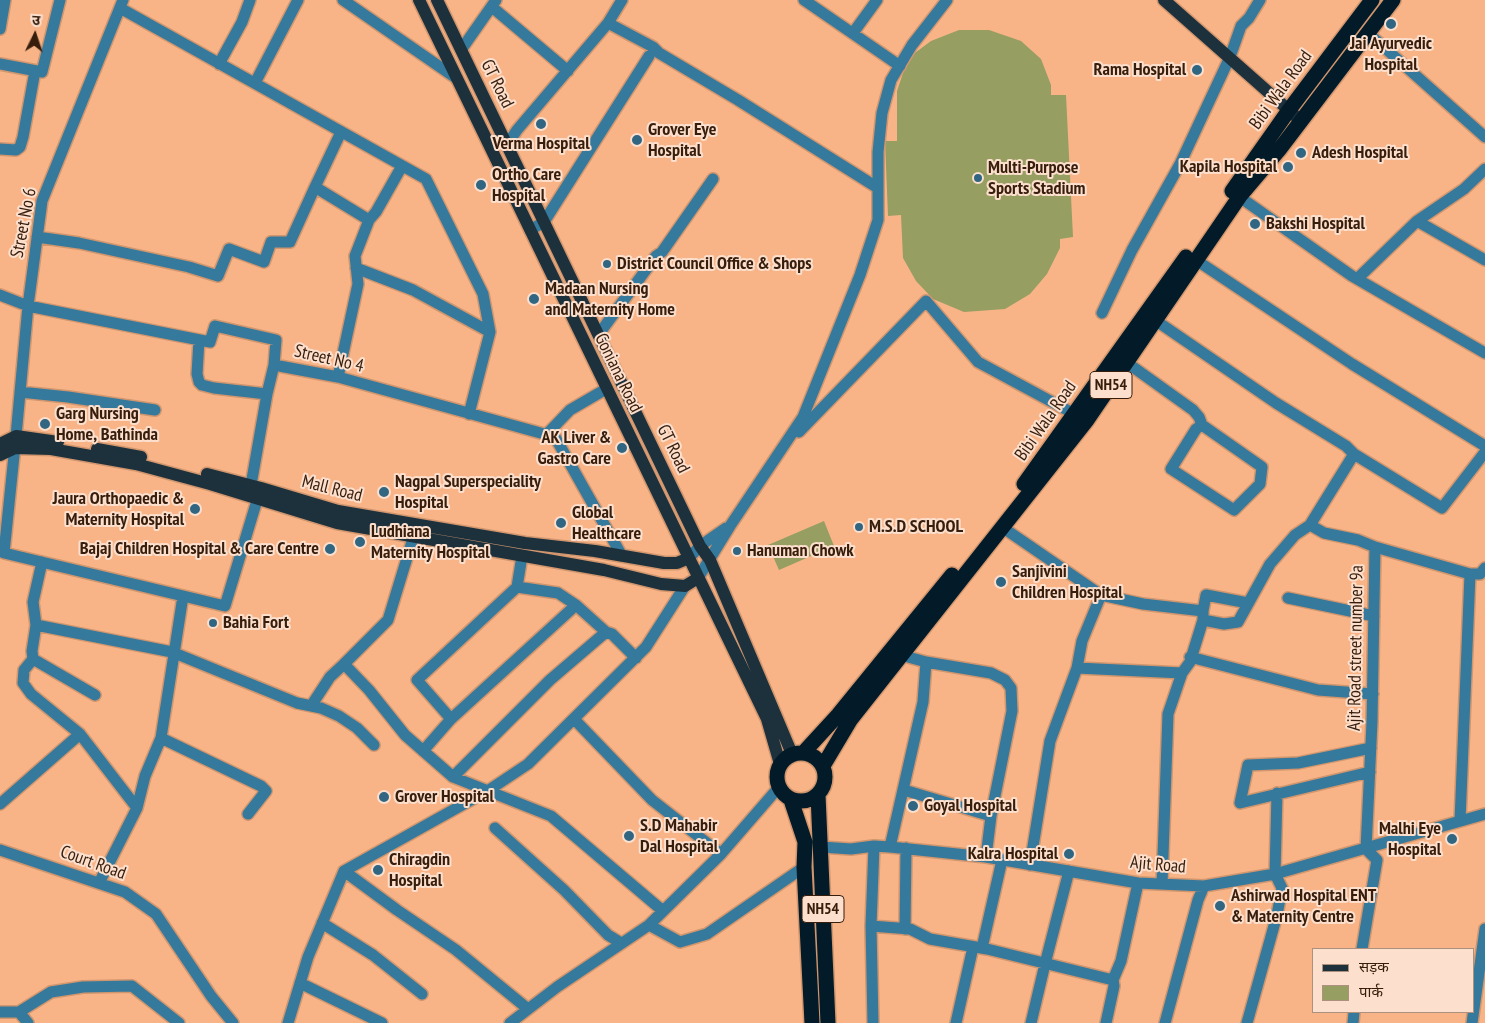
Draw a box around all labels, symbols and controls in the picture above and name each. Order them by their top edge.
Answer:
north arrow [10,10,60,60]
text: उ [31,11,41,29]
marker: Jai Ayurvedic Hospital [1384,17,1398,31]
place label: Jai Ayurvedic Hospital [1350,33,1432,76]
street label: Bibi Wala Road [1245,46,1317,134]
street label: GT Road [476,56,518,112]
place label: Rama Hospital [1093,59,1186,81]
marker: Rama Hospital [1190,63,1204,77]
marker: Verma Hospital [534,117,548,131]
place label: Grover Eye Hospital [648,119,716,162]
place label: Verma Hospital [492,133,590,155]
marker: Grover Eye Hospital [630,133,644,147]
place label: Adesh Hospital [1312,142,1408,164]
marker: Adesh Hospital [1294,146,1308,160]
place label: Kapila Hospital [1180,156,1277,178]
place label: Multi-Purpose Sports Stadium [988,157,1086,200]
marker: Kapila Hospital [1281,160,1295,174]
place label: Ortho Care Hospital [492,164,561,206]
marker: Multi-Purpose Sports Stadium [972,172,984,184]
marker: Ortho Care Hospital [474,178,488,192]
street label: Street No 6 [7,186,41,260]
place label: Bakshi Hospital [1266,213,1365,235]
marker: Bakshi Hospital [1248,217,1262,231]
place label: District Council Office & Shops [617,253,812,275]
marker: District Council Office & Shops [601,258,613,270]
place label: Madaan Nursing and Maternity Home [545,278,675,320]
marker: Madaan Nursing and Maternity Home [527,292,541,306]
street label: Goniana Road [590,330,646,416]
street label: Street No 4 [292,341,366,377]
road number: NH54 [1090,372,1132,398]
street label: Bibi Wala Road [1011,377,1081,465]
place label: Garg Nursing Home, Bathinda [56,403,158,446]
marker: Garg Nursing Home, Bathinda [38,417,52,431]
street label: GT Road [652,421,694,477]
place label: AK Liver & Gastro Care [538,427,611,469]
marker: AK Liver & Gastro Care [615,441,629,455]
street label: Mall Road [300,471,364,507]
place label: Nagpal Superspeciality Hospital [395,471,541,514]
marker: Nagpal Superspeciality Hospital [377,485,391,499]
place label: Jaura Orthopaedic & Maternity Hospital [53,488,184,530]
marker: Jaura Orthopaedic & Maternity Hospital [188,502,202,516]
place label: Global Healthcare [572,502,641,544]
marker: Global Healthcare [554,516,568,530]
place label: M.S.D SCHOOL [869,516,963,538]
place label: Ludhiana Maternity Hospital [371,521,490,564]
marker: M.S.D SCHOOL [853,521,865,533]
marker: Ludhiana Maternity Hospital [353,535,367,549]
place label: Bajaj Children Hospital & Care Centre [80,538,319,560]
place label: Hanuman Chowk [747,540,854,562]
marker: Bajaj Children Hospital & Care Centre [323,542,337,556]
marker: Hanuman Chowk [731,545,743,557]
place label: Sanjivini Children Hospital [1012,561,1123,604]
street label: Ajit Road street number 9a [1344,565,1368,731]
marker: Sanjivini Children Hospital [994,575,1008,589]
place label: Bahia Fort [223,612,289,634]
marker: Bahia Fort [207,617,219,629]
place label: Grover Hospital [395,786,494,808]
marker: Grover Hospital [377,790,391,804]
place label: Goyal Hospital [924,795,1017,817]
marker: Goyal Hospital [906,799,920,813]
place label: S.D Mahabir Dal Hospital [640,815,718,858]
place label: Malhi Eye Hospital [1379,818,1441,861]
marker: S.D Mahabir Dal Hospital [622,829,636,843]
marker: Malhi Eye Hospital [1445,832,1459,846]
street label: Court Road [57,841,129,885]
place label: Kalra Hospital [968,843,1058,865]
marker: Kalra Hospital [1062,847,1076,861]
place label: Chiragdin Hospital [389,849,450,892]
street label: Ajit Road [1129,852,1187,878]
marker: Chiragdin Hospital [371,863,385,877]
place label: Ashirwad Hospital ENT & Maternity Centre [1231,885,1376,928]
road number: NH54 [802,896,844,922]
marker: Ashirwad Hospital ENT & Maternity Centre [1213,899,1227,913]
legend [1312,948,1475,1013]
text: सड़क [1359,957,1389,976]
text: पार्क [1359,982,1383,1001]

